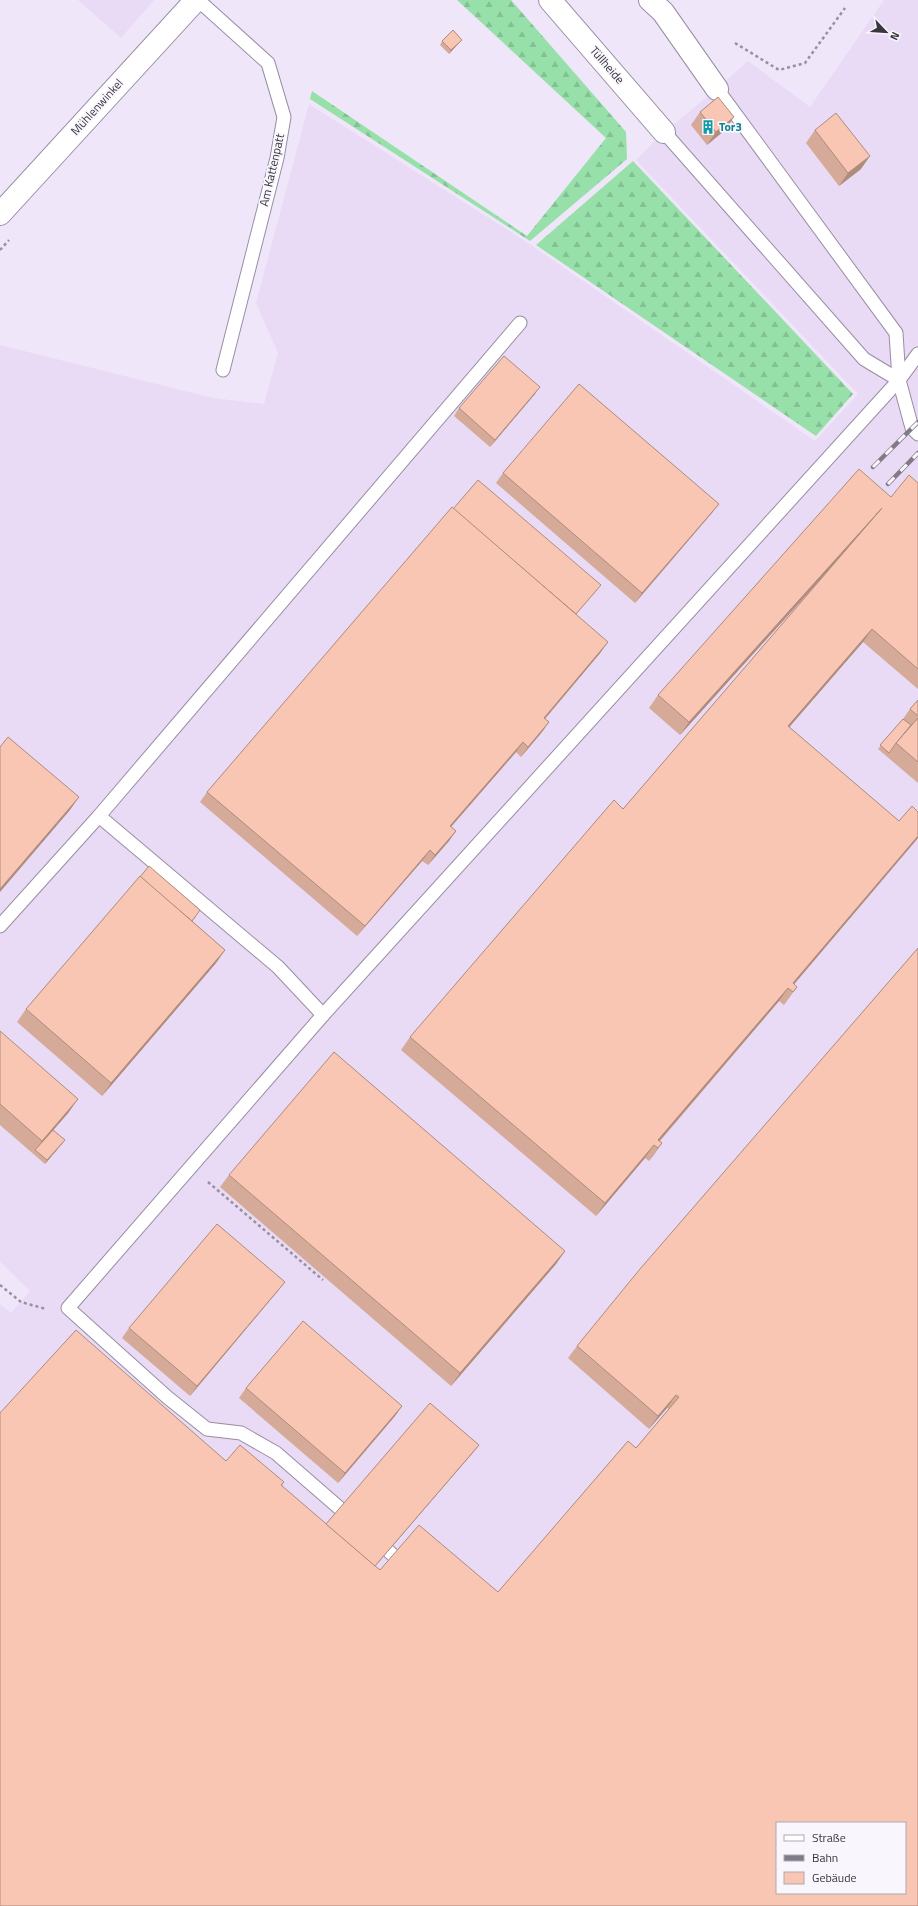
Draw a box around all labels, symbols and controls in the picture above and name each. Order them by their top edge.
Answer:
north arrow [866,12,906,52]
text: N [886,29,904,43]
street label: Tüllheide [586,42,629,88]
street label: Mühlenwinkel [66,74,127,139]
place label: Tor3 [719,117,742,136]
building icon: Tor3 [700,119,716,135]
street label: Am Kattenpatt [254,131,289,208]
legend [776,1822,906,1894]
text: Straße [812,1828,846,1847]
text: Bahn [812,1848,838,1867]
text: Gebäude [812,1868,857,1887]

